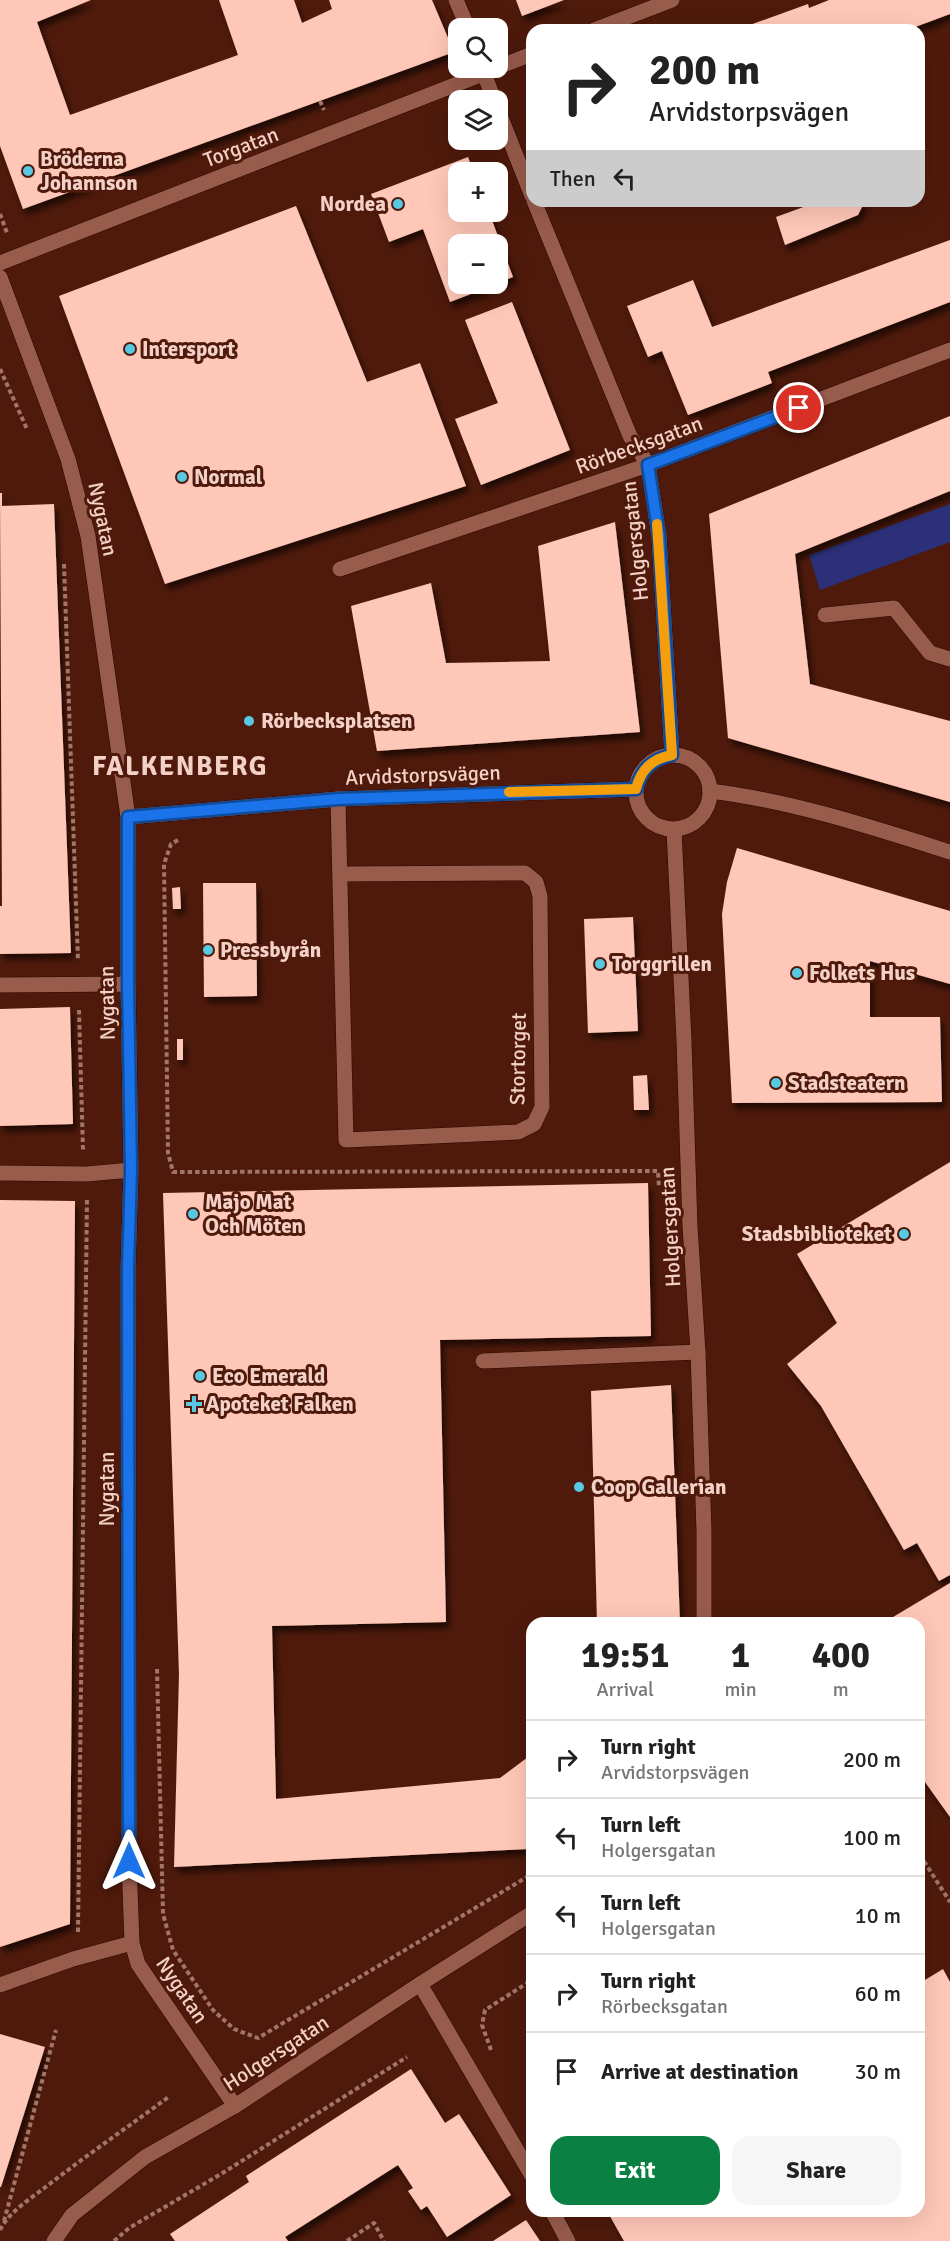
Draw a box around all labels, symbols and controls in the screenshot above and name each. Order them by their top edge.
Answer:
map controls [448,18,508,294]
button: search [448,18,508,78]
text: 200 m [649,45,760,96]
icon: right [550,48,628,126]
button: layers [448,90,508,150]
text: Arvidstorpsvägen [649,96,849,129]
street label: Torgatan [200,121,282,173]
place label: Bröderna Johannson [40,146,138,196]
button: + [448,162,508,222]
icon: left [608,162,641,195]
marker: Bröderna Johannson [21,164,35,178]
text: Then [550,165,596,192]
place label: Nordea [320,191,386,217]
marker: Nordea [391,197,405,211]
button: − [448,234,508,294]
place label: Intersport [142,336,235,362]
marker: Intersport [123,342,137,356]
pin [773,382,824,433]
icon: arrive [782,391,815,424]
street label: Rörbecksgatan [572,410,706,480]
place label: Normal [194,464,263,490]
marker: Normal [175,470,189,484]
street label: Nygatan [82,480,124,558]
street label: Holgersgatan [616,480,654,602]
place label: Rörbecksplatsen [261,708,412,734]
marker: Rörbecksplatsen [242,714,256,728]
district label: FALKENBERG [92,750,268,783]
street label: Arvidstorpsvägen [345,759,501,791]
place label: Pressbyrån [220,937,321,963]
marker: Pressbyrån [201,943,215,957]
place label: Torggrillen [612,951,712,977]
marker: Torggrillen [593,957,607,971]
place label: Folkets Hus [809,960,915,986]
street label: Nygatan [93,965,121,1041]
marker: Folkets Hus [790,966,804,980]
street label: Stortorget [504,1013,532,1105]
place label: Stadsteatern [788,1070,906,1096]
marker: Stadsteatern [769,1076,783,1090]
street label: Holgersgatan [654,1166,686,1288]
place label: Majo Mat Och Möten [205,1189,303,1239]
marker: Majo Mat Och Möten [186,1207,200,1221]
place label: Stadsbiblioteket [742,1221,892,1247]
marker: Stadsbiblioteket [897,1227,911,1241]
place label: Eco Emerald [212,1363,325,1389]
marker: Eco Emerald [193,1369,207,1383]
place label: Apoteket Falken [206,1391,354,1417]
marker: Apoteket Falken [187,1397,201,1411]
street label: Nygatan [94,1452,120,1526]
place label: Coop Gallerian [591,1474,726,1500]
marker: Coop Gallerian [572,1480,586,1494]
text: 19:51 [581,1633,669,1678]
text: 1 [731,1633,750,1678]
text: 400 [812,1633,870,1678]
text: Arrival [596,1677,654,1702]
text: min [724,1677,757,1702]
text: m [833,1677,849,1702]
text: Turn right [601,1733,696,1760]
icon: right [550,1743,583,1776]
text: 200 m [843,1746,901,1773]
text: Arvidstorpsvägen [601,1760,749,1785]
text: Turn left [601,1811,681,1838]
icon: left [550,1821,583,1854]
text: 100 m [843,1824,901,1851]
position arrow [97,1829,161,1893]
text: Holgersgatan [601,1838,716,1863]
text: Turn left [601,1889,681,1916]
icon: left [550,1899,583,1932]
text: 10 m [855,1902,901,1929]
text: Holgersgatan [601,1916,716,1941]
street label: Nygatan [150,1952,214,2028]
text: Turn right [601,1967,696,1994]
icon: right [550,1977,583,2010]
text: 60 m [855,1980,901,2007]
text: Rörbecksgatan [601,1994,728,2019]
street label: Holgersgatan [218,2009,334,2097]
icon: arrive [550,2055,583,2088]
text: Arrive at destination [601,2058,798,2085]
text: 30 m [855,2058,901,2085]
button: Exit [550,2136,720,2205]
button: Share [732,2136,901,2205]

